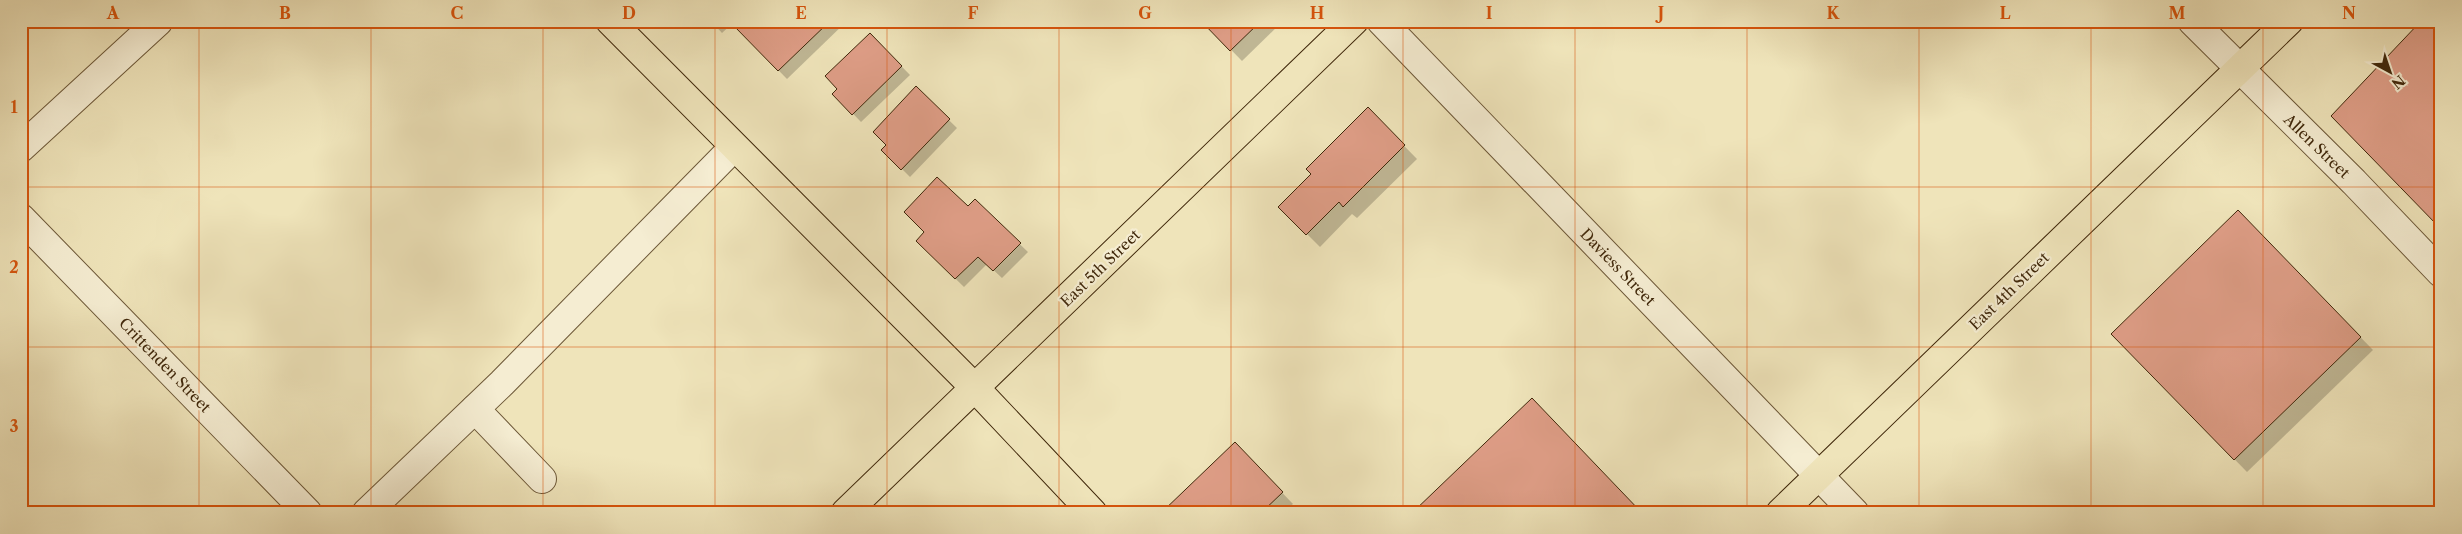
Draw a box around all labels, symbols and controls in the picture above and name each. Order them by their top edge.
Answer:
text: A [106,3,120,23]
text: B [279,3,291,23]
text: C [451,3,463,23]
text: D [622,3,636,23]
text: E [795,3,807,23]
text: F [968,3,979,23]
text: G [1138,3,1152,23]
text: H [1310,3,1324,23]
text: I [1486,3,1493,23]
text: J [1655,3,1664,23]
text: K [1827,3,1841,23]
text: L [1999,3,2011,23]
text: M [2169,3,2186,23]
text: N [2342,3,2356,23]
north arrow [2364,48,2414,98]
text: N [2388,71,2409,93]
text: 1 [10,97,18,117]
street label: Allen Street [2279,109,2354,183]
street label: Daviess Street [1576,224,1660,310]
street label: East 5th Street [1056,225,1144,311]
street label: East 4th Street [1965,248,2053,334]
text: 2 [9,257,19,277]
street label: Crittenden Street [115,314,215,417]
text: 3 [9,416,19,436]

